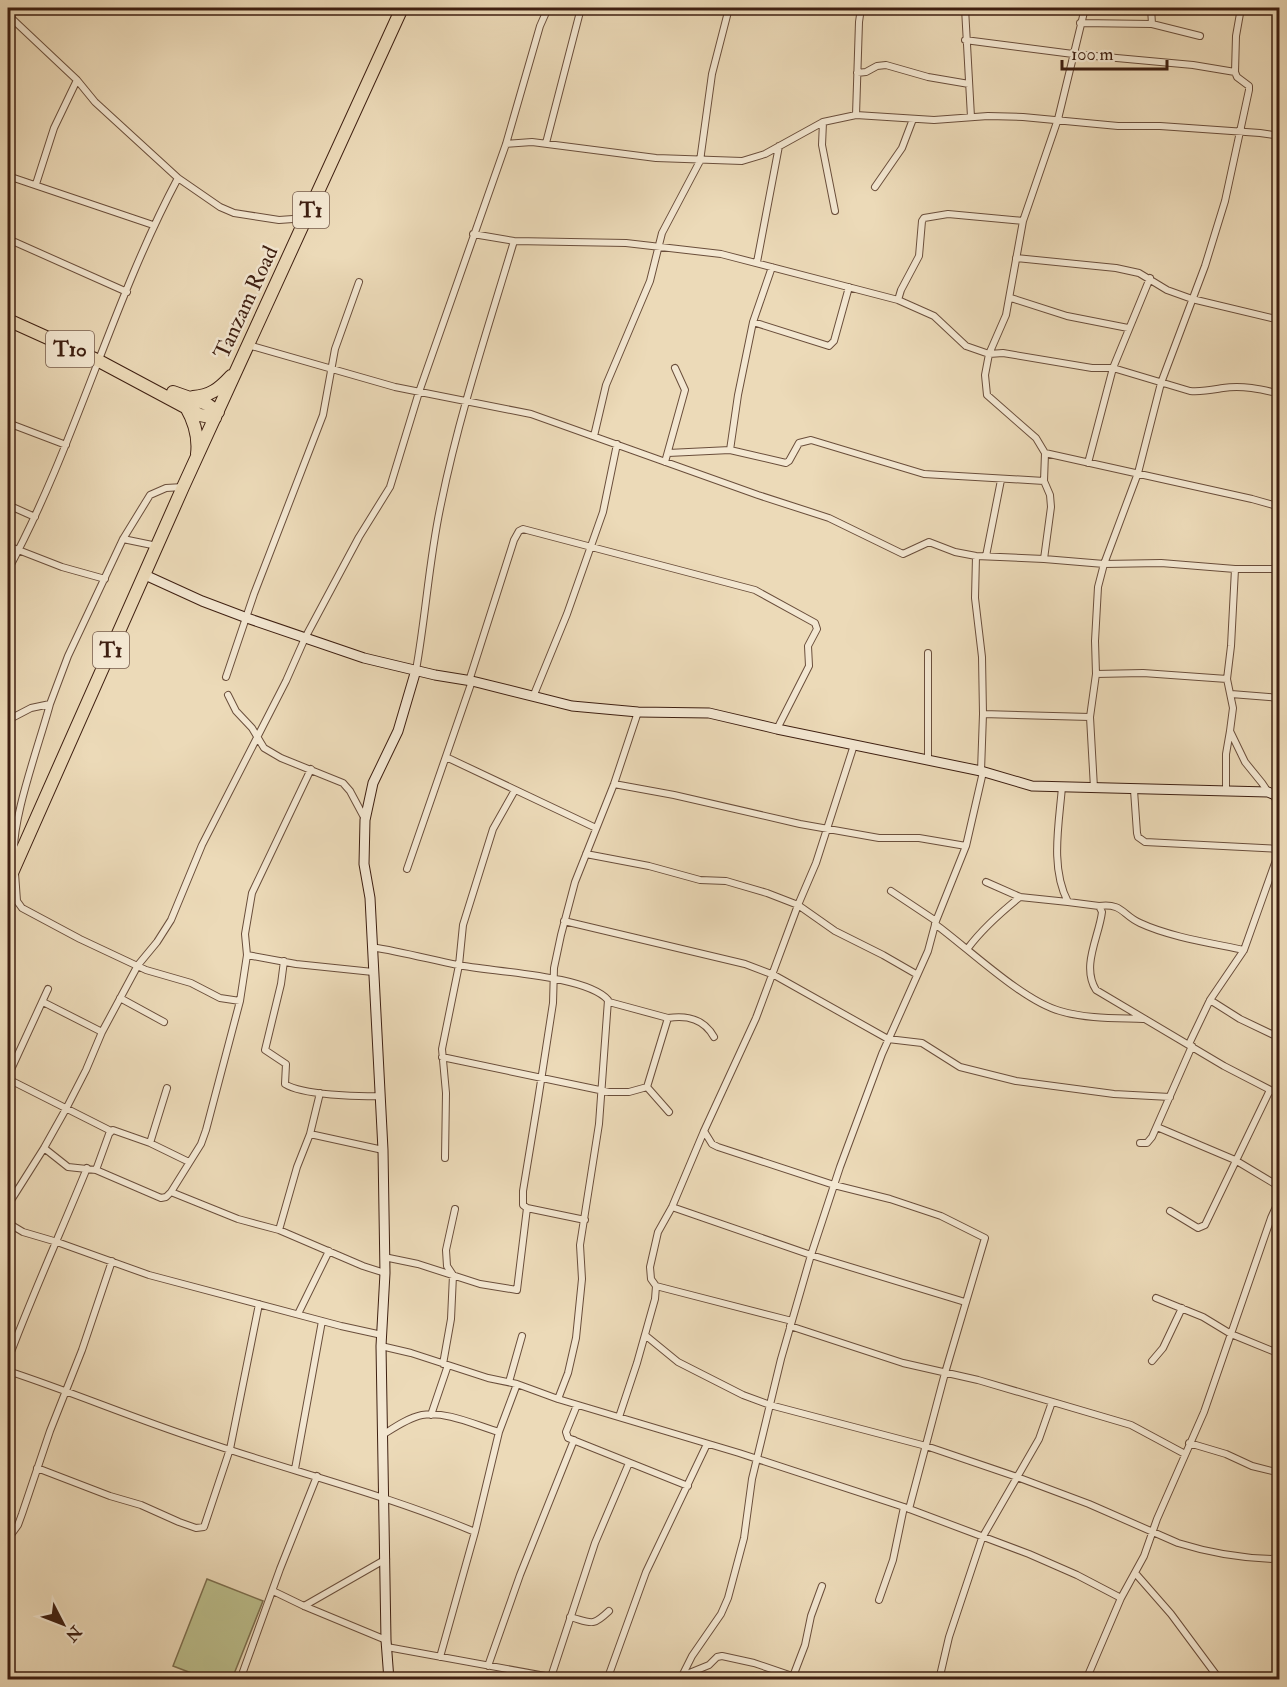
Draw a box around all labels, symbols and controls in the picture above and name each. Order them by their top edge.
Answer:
scale bar [1062,33,1167,71]
text: 100 m [1071,43,1114,66]
road number: T1 [293,192,329,228]
street label: Tanzam Road [208,241,284,363]
road number: T10 [46,331,94,367]
road number: T1 [93,632,129,668]
north arrow [33,1594,93,1654]
text: N [61,1621,86,1646]

